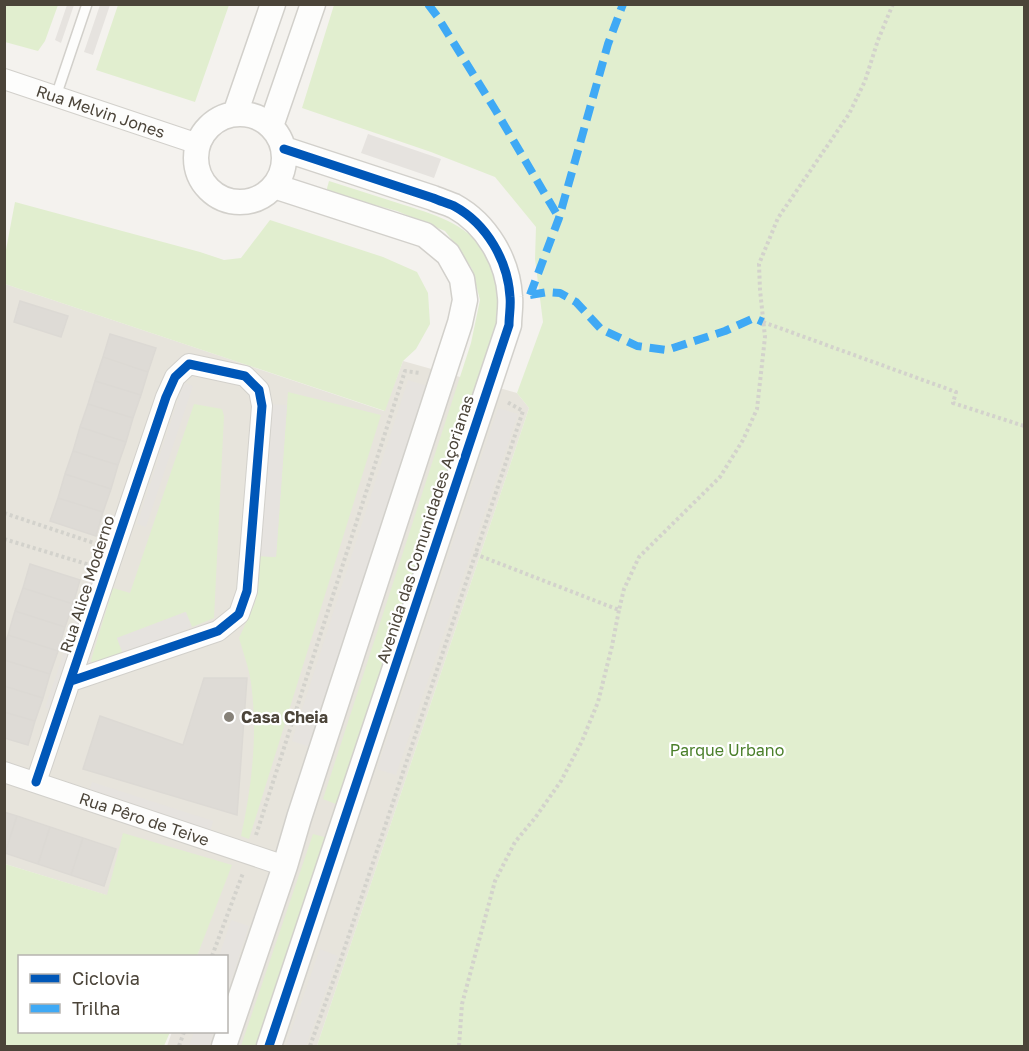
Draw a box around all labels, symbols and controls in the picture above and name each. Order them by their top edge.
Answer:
street label: Rua Melvin Jones [34,81,168,142]
street label: Avenida das Comunidades Açorianas [372,392,478,666]
street label: Rua Alice Moderno [55,513,119,655]
place label: Casa Cheia [241,707,328,727]
marker: Casa Cheia [222,710,236,724]
park label: Parque Urbano [670,740,784,760]
street label: Rua Pêro de Teive [77,788,212,850]
legend [18,955,228,1033]
text: Ciclovia [72,967,140,989]
text: Trilha [72,997,120,1019]

